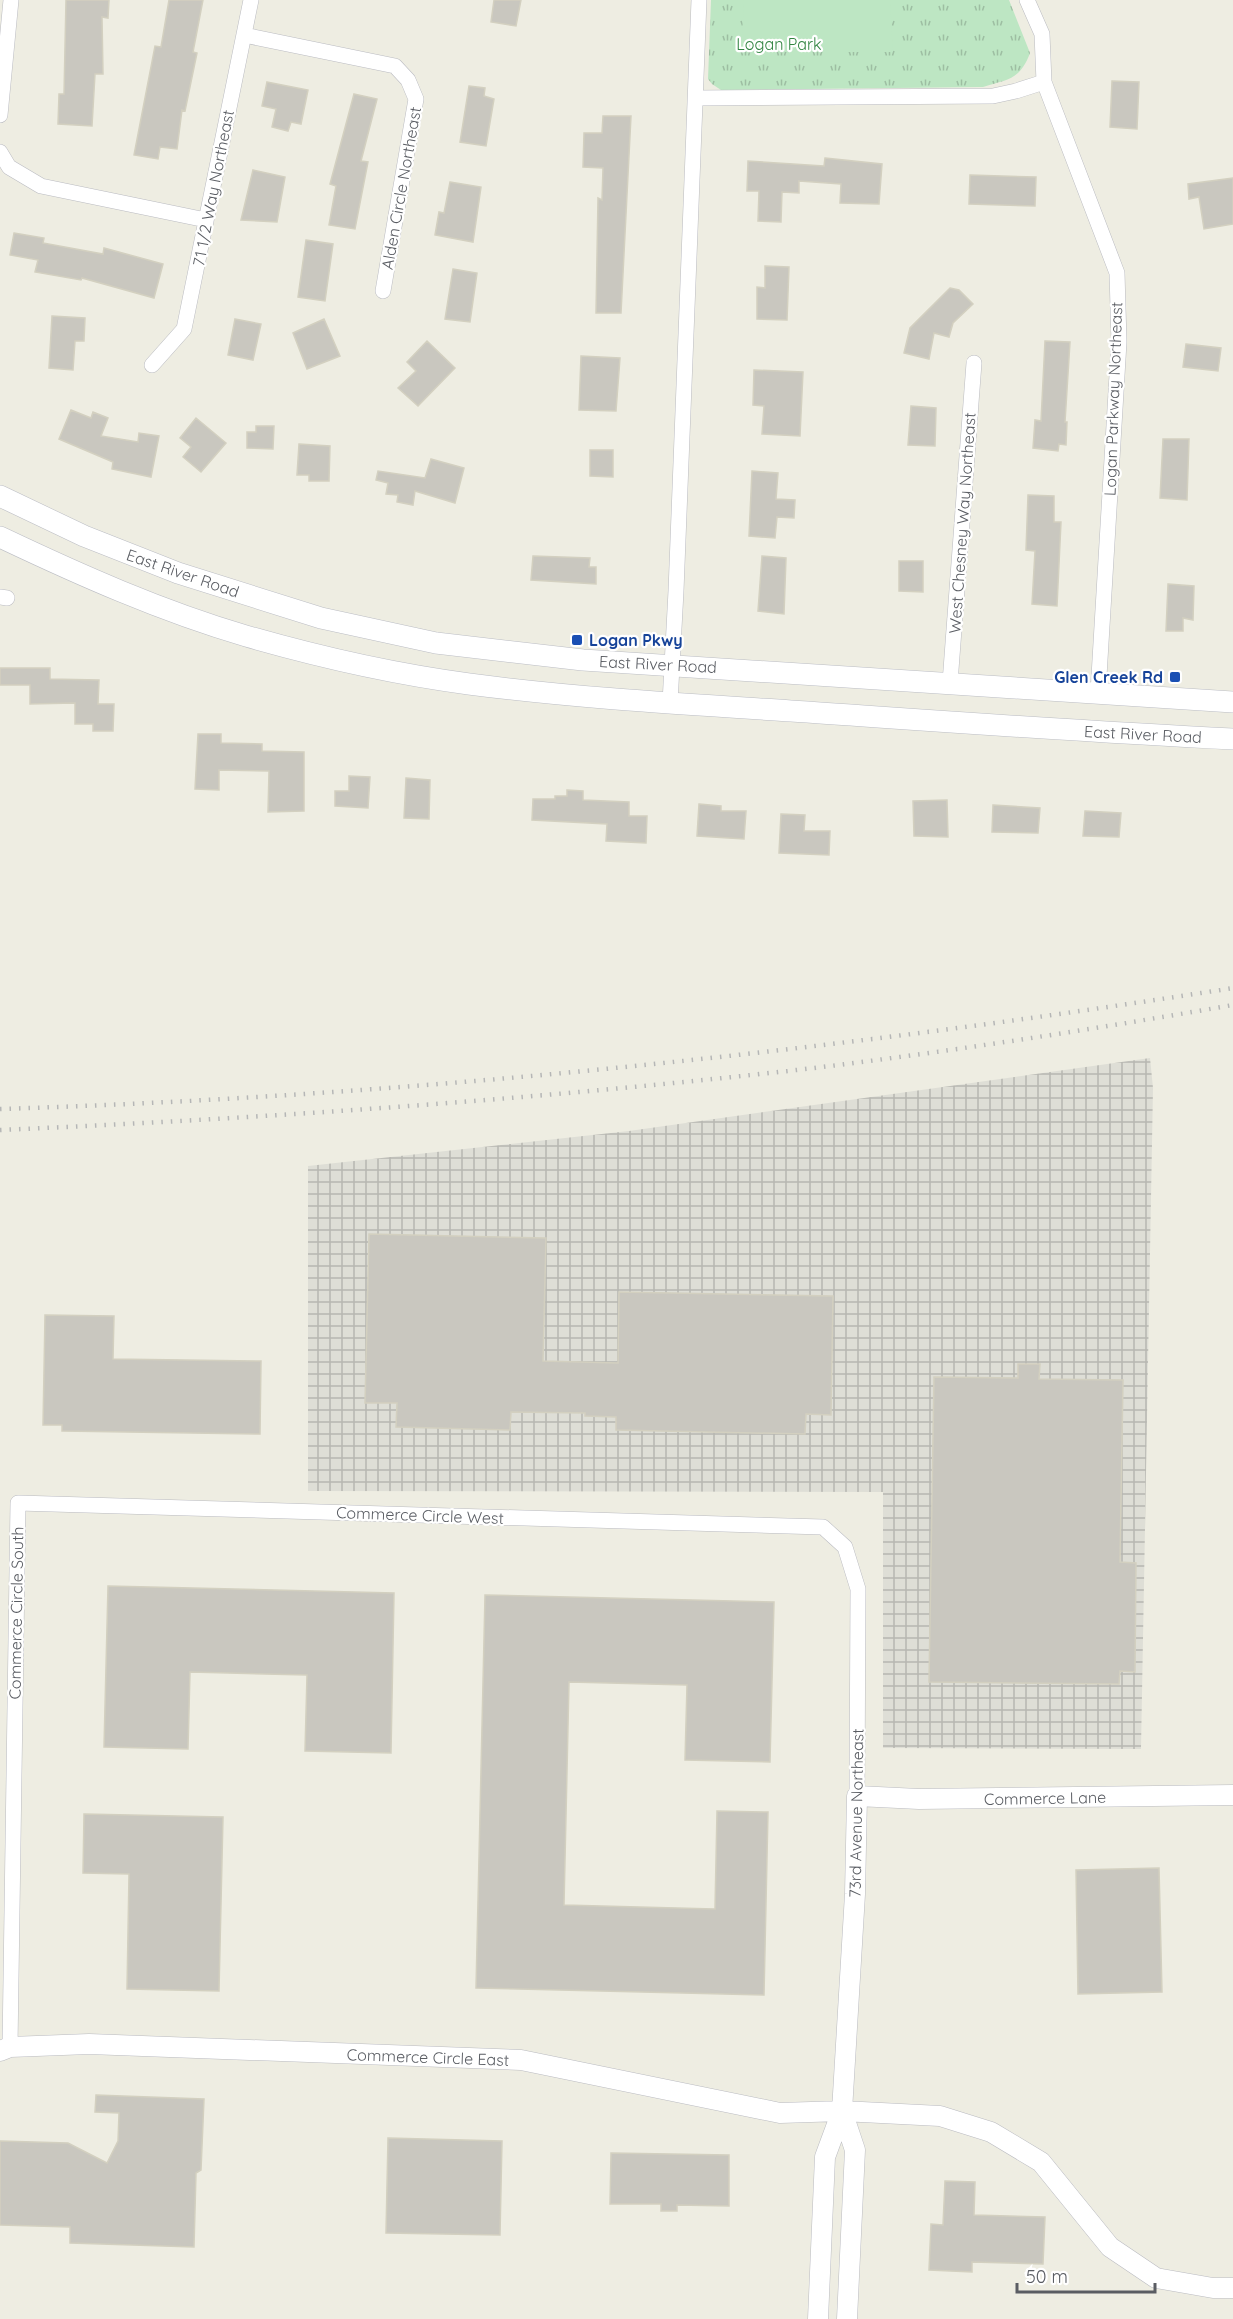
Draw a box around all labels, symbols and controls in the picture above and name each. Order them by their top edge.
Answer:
park label: Logan Park [736,34,822,54]
street label: Alden Circle Northeast [377,105,425,271]
street label: 71 1/2 Way Northeast [188,108,238,268]
street label: Logan Parkway Northeast [1100,302,1126,496]
street label: West Chesney Way Northeast [944,412,980,634]
street label: East River Road [124,544,242,602]
place label: Logan Pkwy [589,630,683,650]
marker: Logan Pkwy [570,633,584,647]
street label: East River Road [599,651,717,677]
place label: Glen Creek Rd [1054,667,1163,687]
marker: Glen Creek Rd [1168,670,1182,684]
street label: East River Road [1084,721,1202,747]
street label: Commerce Circle West [336,1502,504,1528]
street label: Commerce Circle South [4,1526,28,1700]
street label: 73rd Avenue Northeast [845,1728,867,1898]
street label: Commerce Lane [984,1787,1106,1809]
street label: Commerce Circle East [346,2044,510,2070]
scale bar [1017,2256,1155,2294]
text: 50 m [1026,2265,1068,2288]

